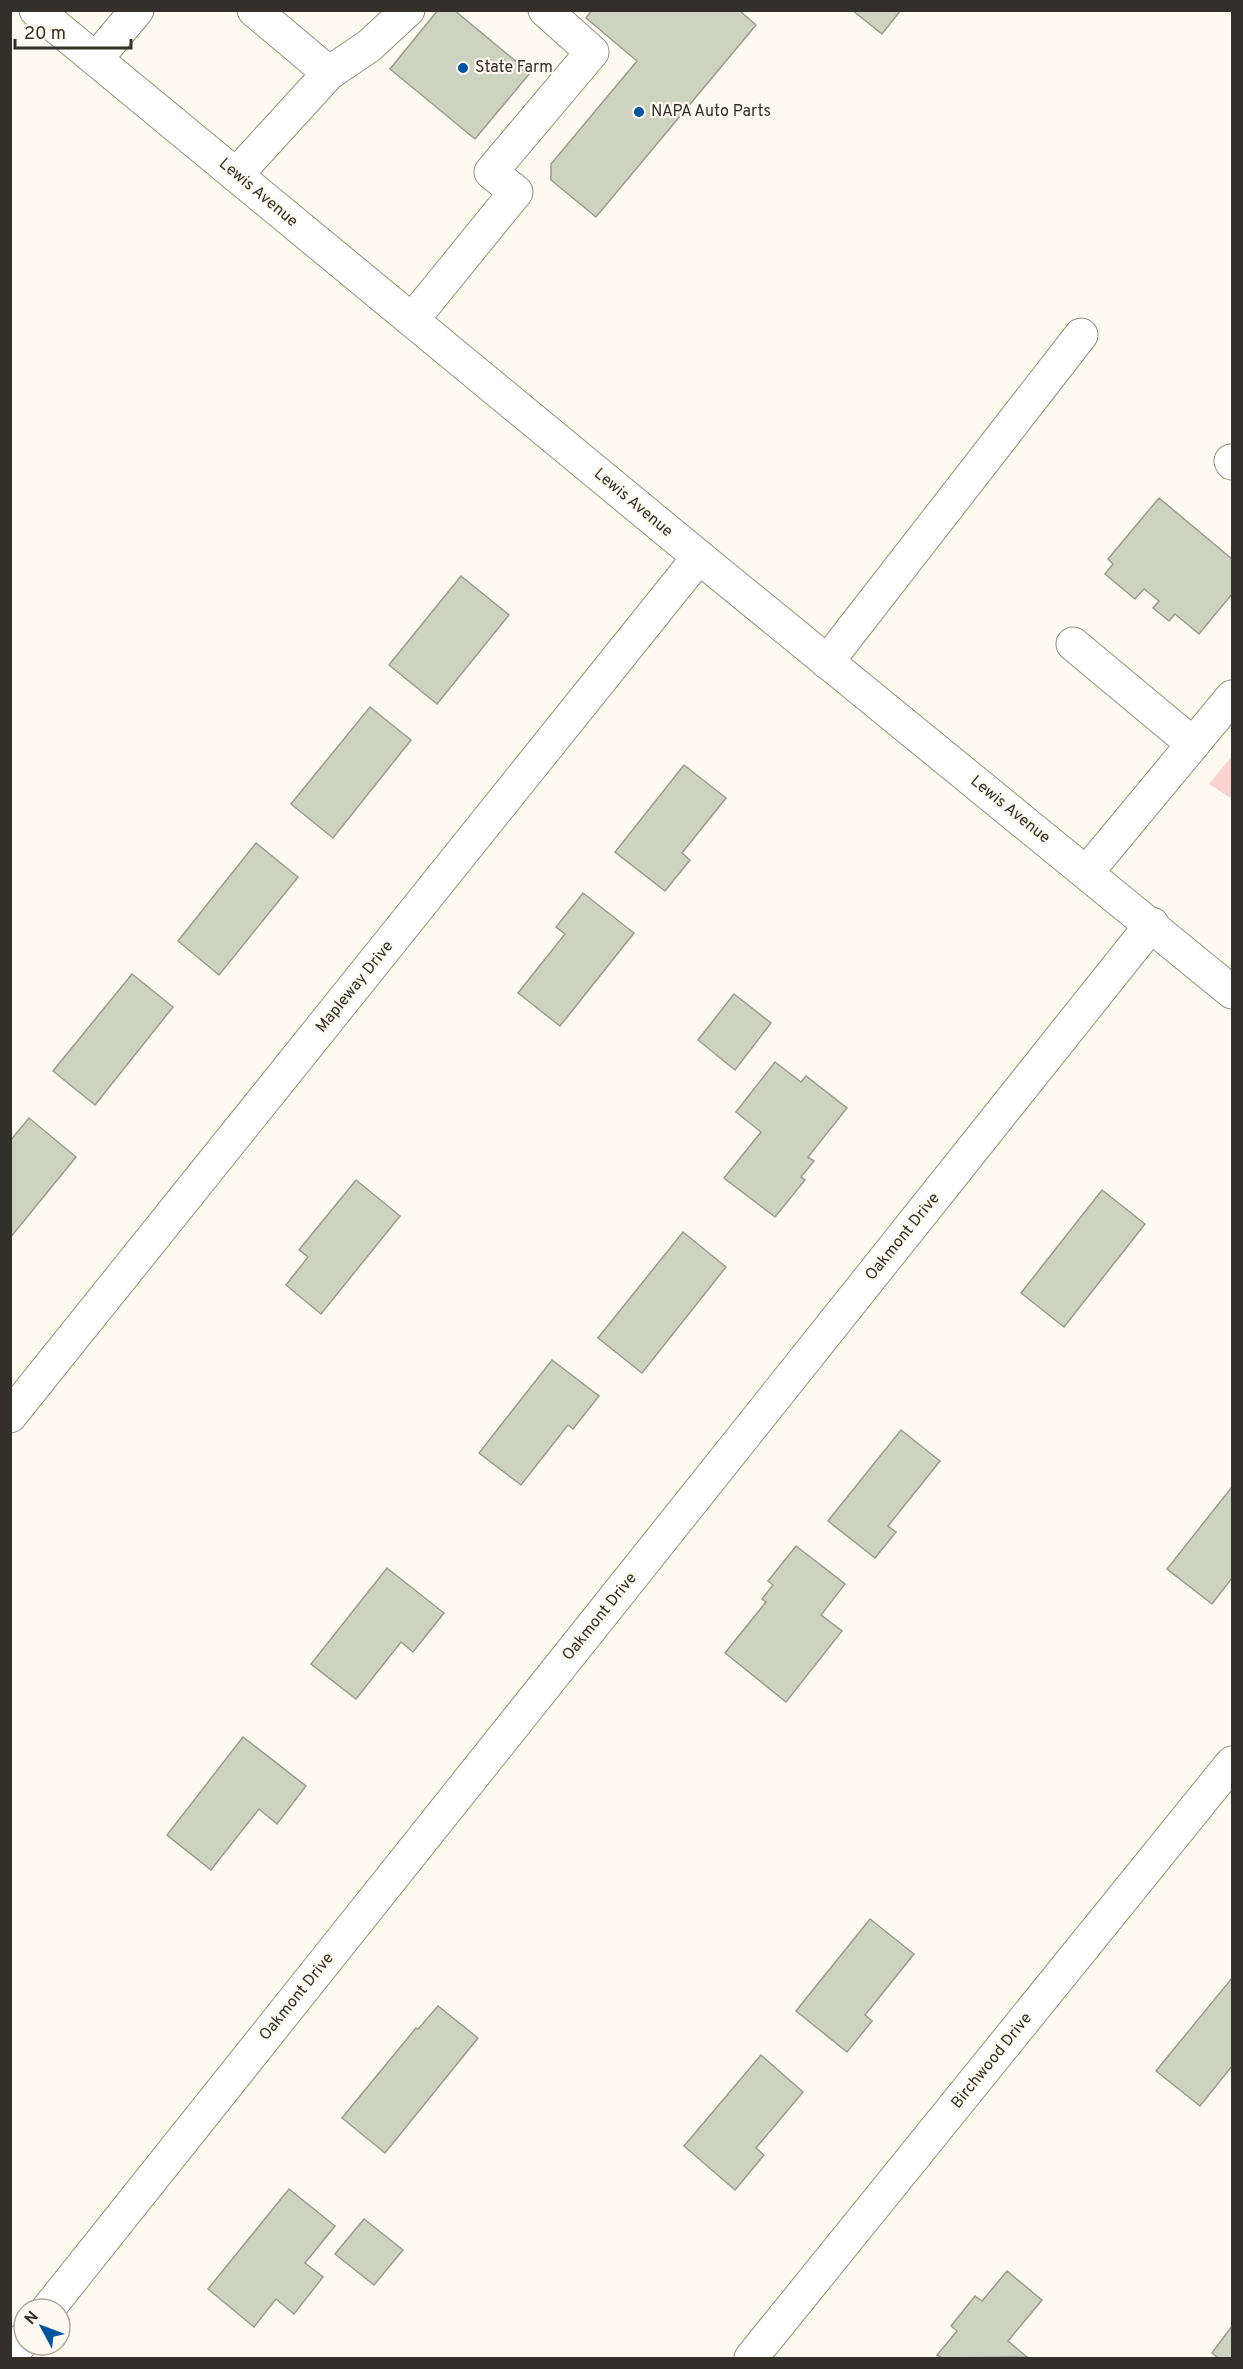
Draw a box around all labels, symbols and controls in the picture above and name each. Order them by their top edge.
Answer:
scale bar [15,12,130,50]
text: 20 m [24,23,66,46]
place label: State Farm [475,58,553,78]
marker: State Farm [456,61,470,75]
place label: NAPA Auto Parts [651,102,771,122]
marker: NAPA Auto Parts [632,105,646,119]
street label: Lewis Avenue [214,154,302,232]
street label: Lewis Avenue [589,464,677,542]
street label: Lewis Avenue [966,772,1054,848]
street label: Mapleway Drive [312,937,398,1037]
street label: Oakmont Drive [861,1189,945,1285]
street label: Oakmont Drive [558,1569,642,1665]
street label: Oakmont Drive [255,1949,339,2045]
street label: Birchwood Drive [947,2009,1037,2113]
north arrow [12,2297,72,2357]
text: N [21,2308,44,2329]

